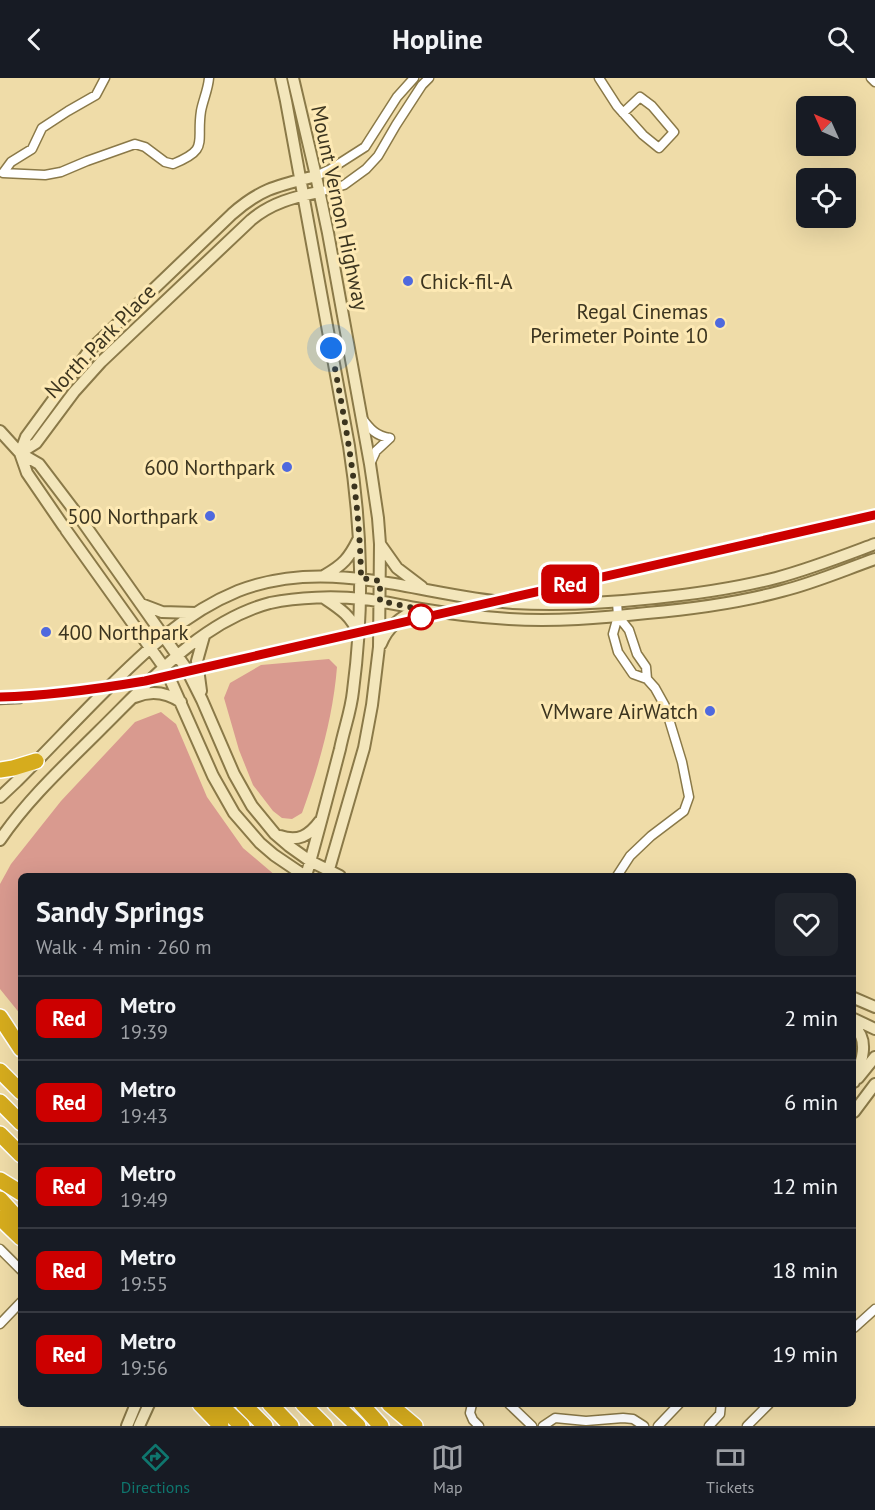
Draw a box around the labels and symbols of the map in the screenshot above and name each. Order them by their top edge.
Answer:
north arrow [796,96,856,156]
street label: Mount Vernon Highway [305,103,375,313]
place label: Chick-fil-A [420,268,513,295]
marker: Chick-fil-A [401,274,415,288]
street label: North Park Place [39,278,161,404]
place label: Regal Cinemas Perimeter Pointe 10 [530,298,708,349]
marker: Regal Cinemas Perimeter Pointe 10 [713,316,727,330]
your location [316,333,346,363]
place label: 600 Northpark [144,454,275,481]
marker: 600 Northpark [280,460,294,474]
place label: 500 Northpark [67,503,198,530]
marker: 500 Northpark [203,509,217,523]
line badge: Red [536,564,604,604]
unlabelled marker [408,604,434,630]
place label: 400 Northpark [58,619,189,646]
marker: 400 Northpark [39,625,53,639]
place label: VMware AirWatch [540,698,698,725]
marker: VMware AirWatch [703,704,717,718]

